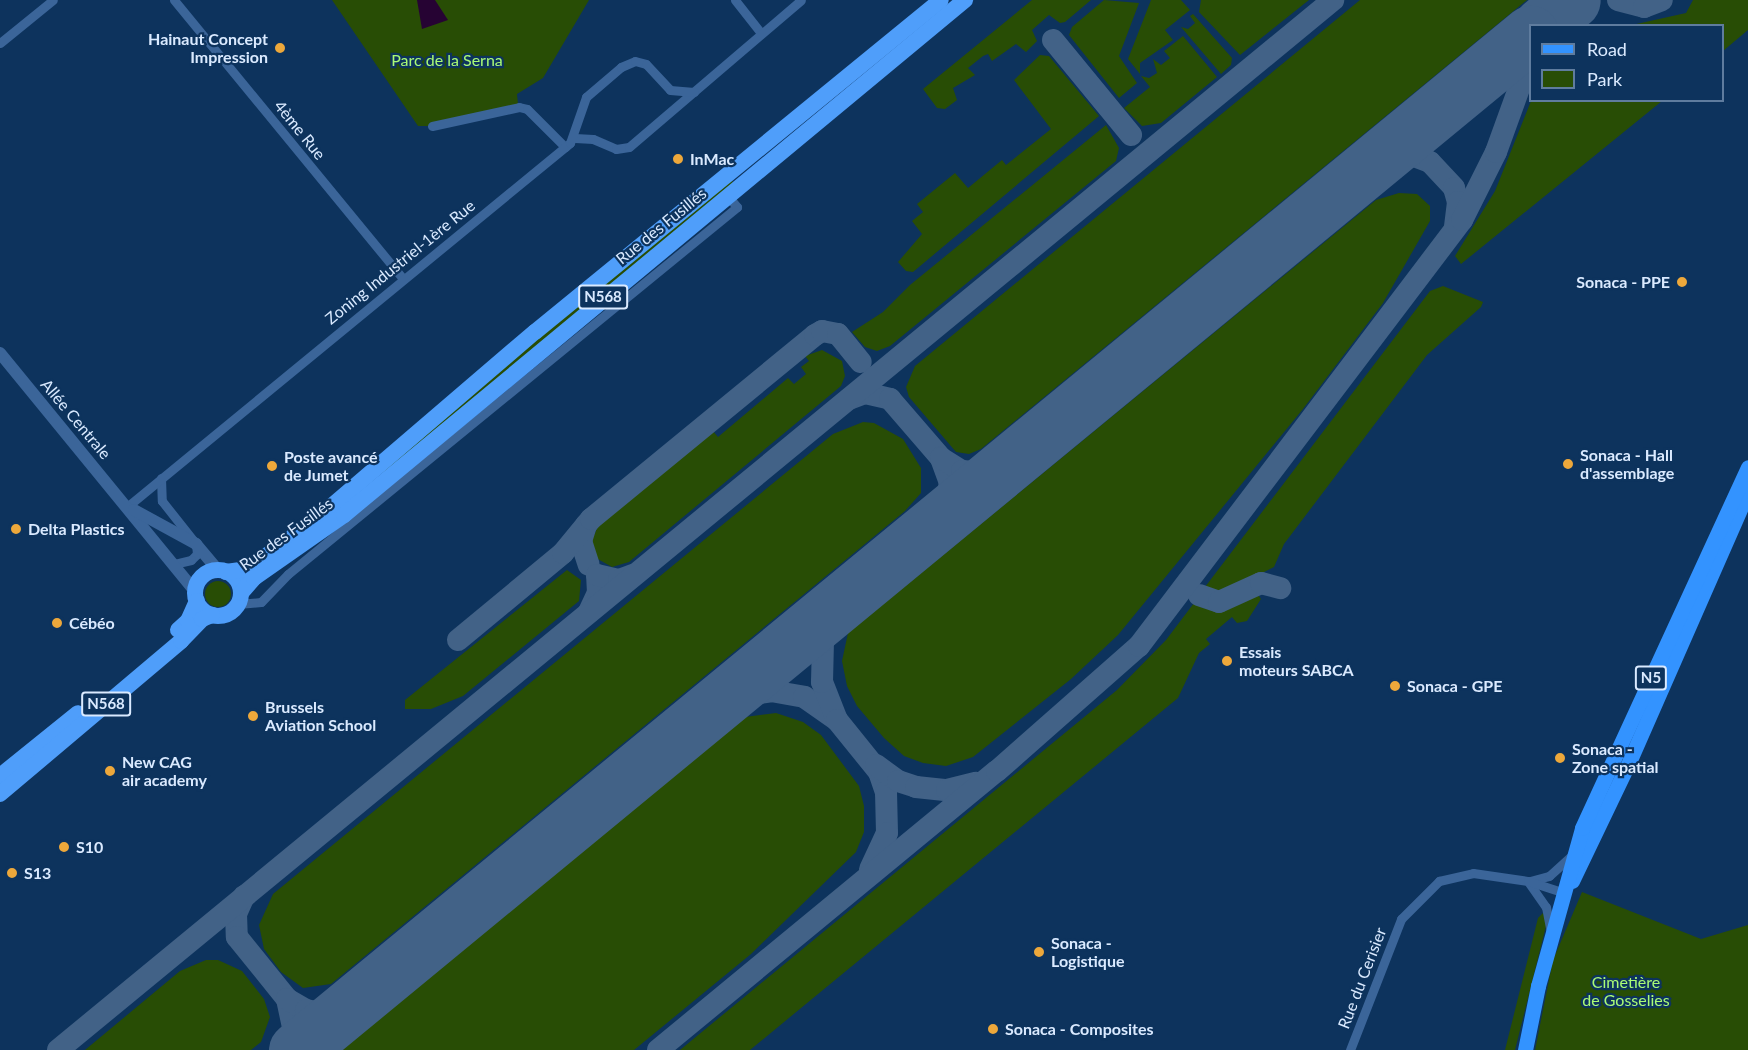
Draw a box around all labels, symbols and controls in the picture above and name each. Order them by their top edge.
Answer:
legend [1529,24,1724,102]
place label: Hainaut Concept Impression [148,29,268,67]
text: Road [1587,38,1627,60]
marker: Hainaut Concept Impression [273,41,287,55]
park label: Parc de la Serna [391,50,503,70]
text: Park [1587,68,1622,90]
street label: 4ème Rue [270,97,330,163]
place label: InMac [690,149,734,169]
marker: InMac [671,152,685,166]
street label: Rue des Fusillés [612,184,710,268]
street label: Zoning Industriel-1ère Rue [321,196,479,328]
place label: Sonaca - PPE [1576,272,1670,292]
marker: Sonaca - PPE [1675,275,1689,289]
road number: N568 [578,285,628,309]
street label: Allée Centrale [37,375,115,463]
place label: Sonaca - Hall d'assemblage [1580,445,1674,483]
place label: Poste avancé de Jumet [284,447,378,485]
marker: Sonaca - Hall d'assemblage [1561,457,1575,471]
marker: Poste avancé de Jumet [265,459,279,473]
street label: Rue des Fusillés [236,494,336,574]
place label: Delta Plastics [28,519,125,539]
marker: Delta Plastics [9,522,23,536]
place label: Cébéo [69,613,115,633]
marker: Cébéo [50,616,64,630]
place label: Essais moteurs SABCA [1239,642,1354,680]
marker: Essais moteurs SABCA [1220,654,1234,668]
road number: N5 [1634,666,1668,690]
place label: Sonaca - GPE [1407,676,1502,696]
marker: Sonaca - GPE [1388,679,1402,693]
road number: N568 [80,692,132,716]
place label: Brussels Aviation School [265,697,376,735]
marker: Brussels Aviation School [246,709,260,723]
place label: Sonaca - Zone spatial [1572,739,1659,777]
marker: Sonaca - Zone spatial [1553,751,1567,765]
place label: New CAG air academy [122,752,207,790]
marker: New CAG air academy [103,764,117,778]
place label: S10 [76,837,103,857]
marker: S10 [57,840,71,854]
place label: S13 [24,863,51,883]
marker: S13 [5,866,19,880]
street label: Rue du Cerisier [1334,925,1390,1031]
place label: Sonaca - Logistique [1051,933,1125,971]
marker: Sonaca - Logistique [1032,945,1046,959]
park label: Cimetière de Gosselies [1582,972,1670,1010]
place label: Sonaca - Composites [1005,1019,1154,1039]
marker: Sonaca - Composites [986,1022,1000,1036]

